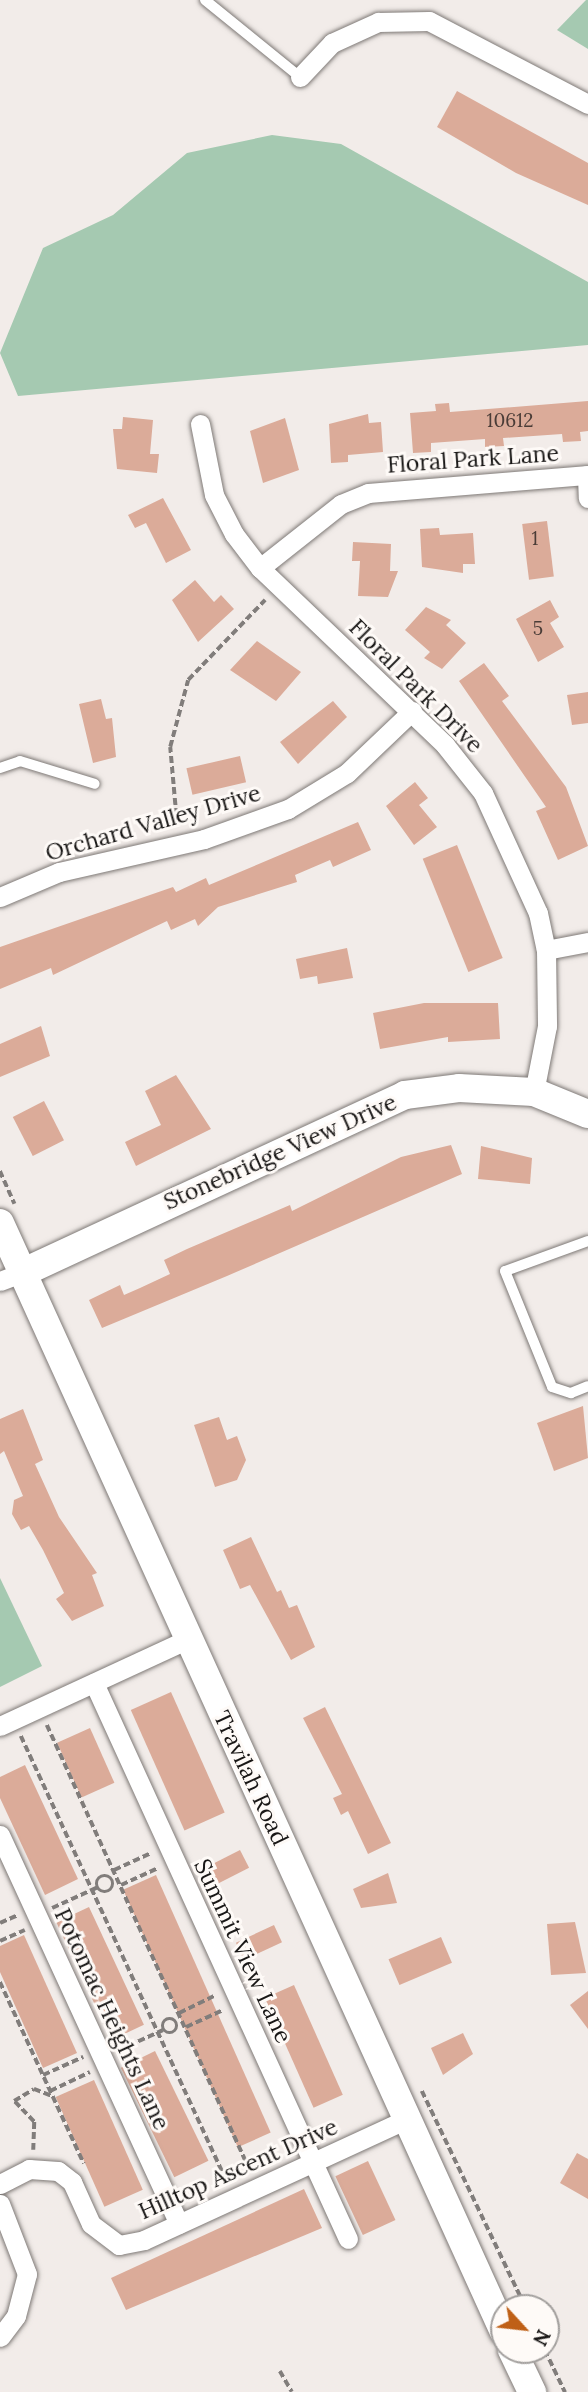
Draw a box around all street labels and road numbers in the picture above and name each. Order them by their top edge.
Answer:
street label: Floral Park Lane [386,439,560,479]
street label: Floral Park Drive [343,613,489,759]
street label: Orchard Valley Drive [42,779,264,867]
street label: Stonebridge View Drive [159,1088,401,1216]
street label: Travilah Road [208,1706,294,1850]
street label: Summit View Lane [188,1855,298,2047]
street label: Potomac Heights Lane [49,1904,175,2134]
street label: Hilltop Ascent Drive [134,2113,342,2225]

